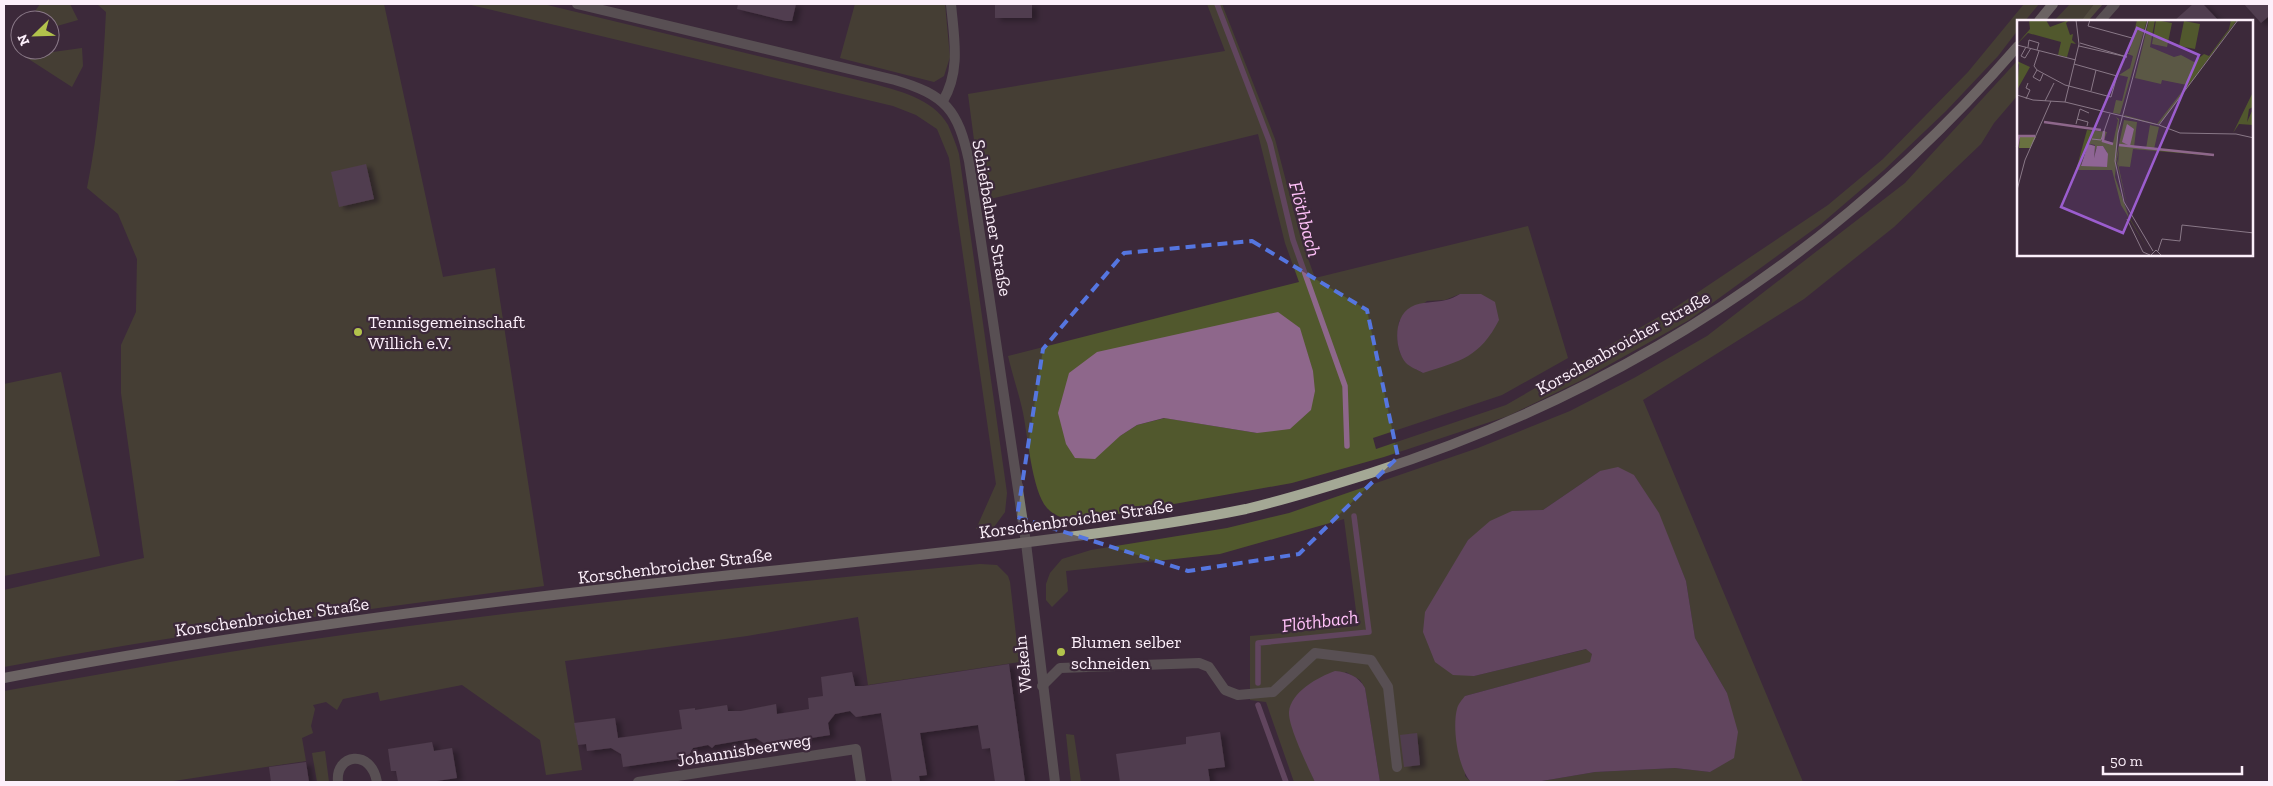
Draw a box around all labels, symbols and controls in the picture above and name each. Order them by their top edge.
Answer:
north arrow [10,10,60,60]
inset map [2017,20,2253,256]
text: N [13,31,33,48]
street label: Schiefbahner Straße [967,138,1017,298]
water label: Flöthbach [1284,179,1326,259]
street label: Korschenbroicher Straße [1532,286,1714,400]
place label: Tennisgemeinschaft Willich e.V. [368,311,525,354]
marker: Tennisgemeinschaft Willich e.V. [352,326,364,338]
street label: Korschenbroicher Straße [978,495,1174,543]
street label: Korschenbroicher Straße [577,543,773,589]
street label: Korschenbroicher Straße [174,593,370,641]
water label: Flöthbach [1280,605,1360,637]
place label: Blumen selber schneiden [1071,631,1182,674]
street label: Wekeln [1009,634,1037,694]
marker: Blumen selber schneiden [1055,646,1067,658]
street label: Johannisbeerweg [675,729,813,771]
scale bar [2103,744,2242,776]
text: 50 m [2110,752,2143,770]

